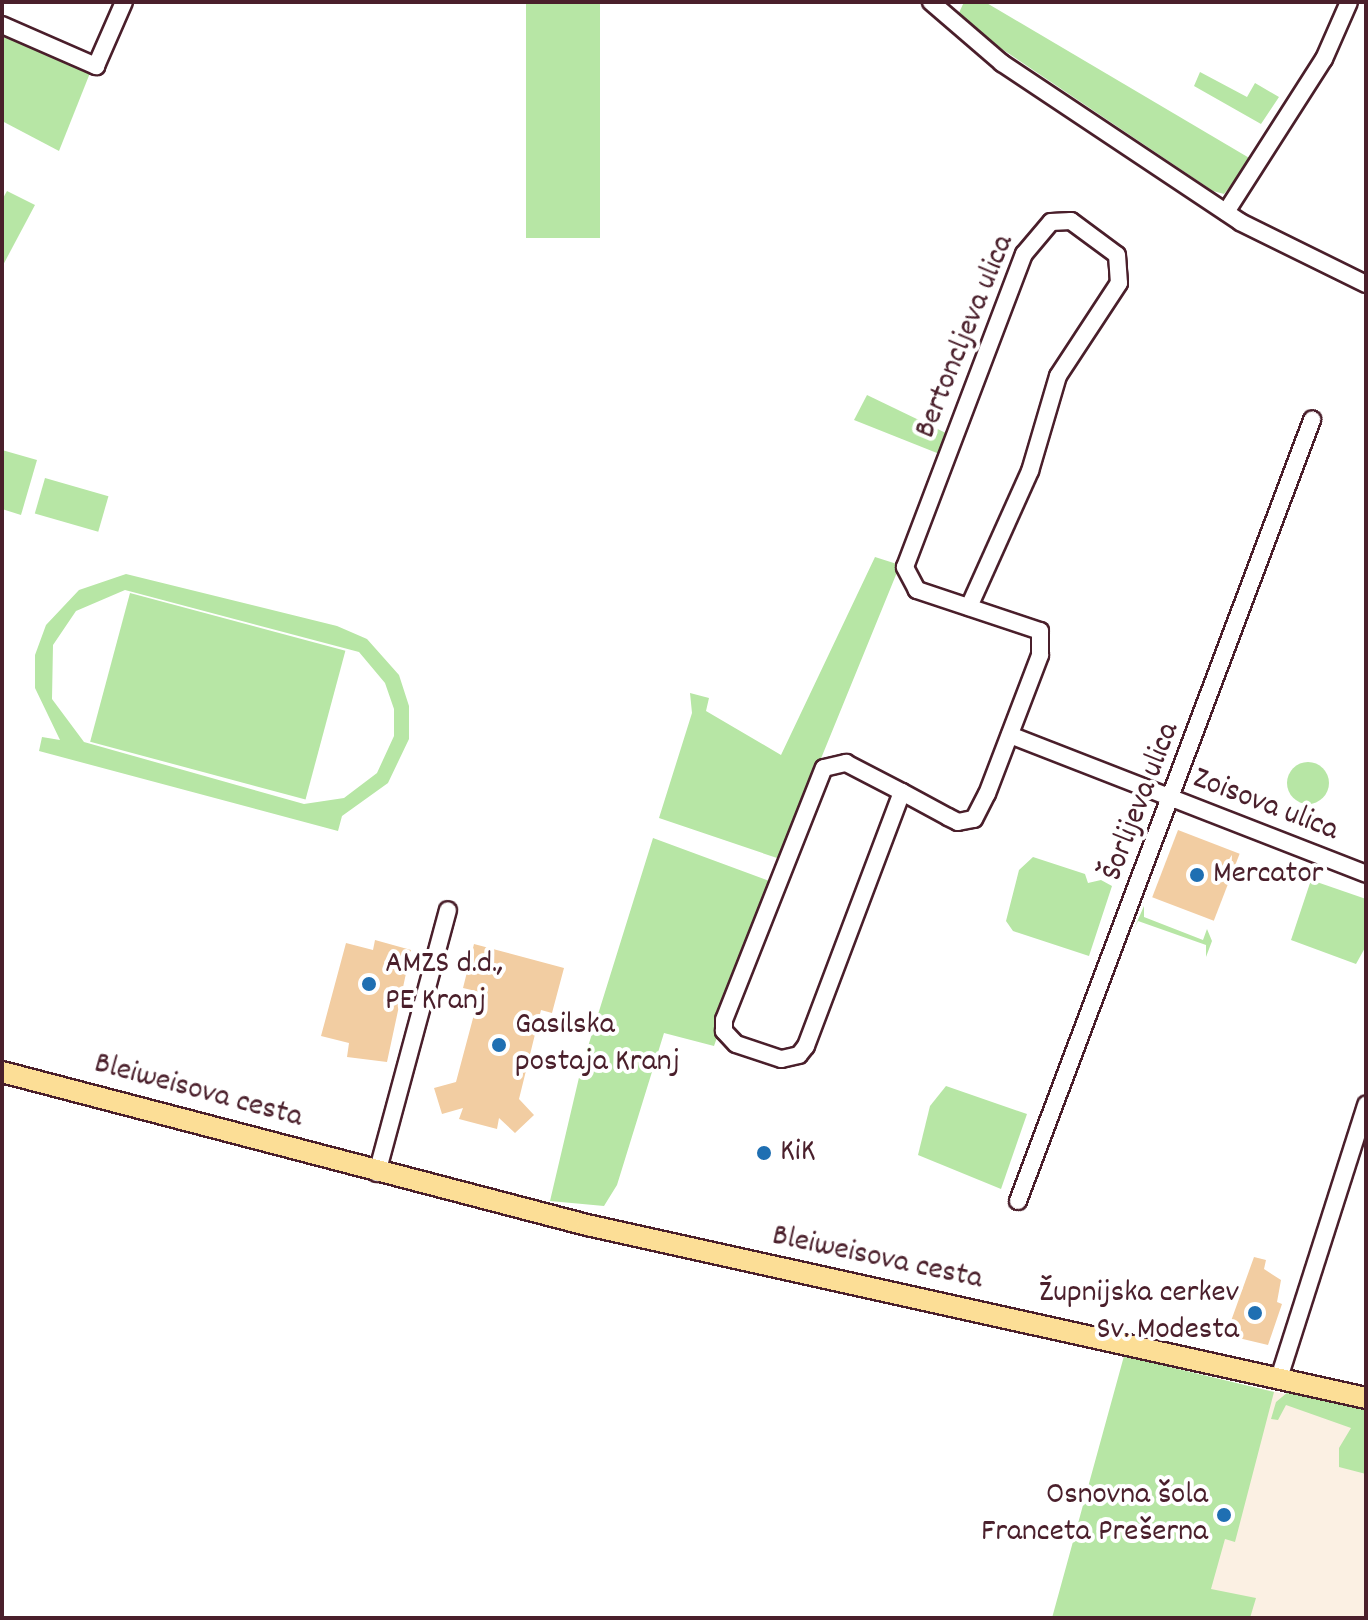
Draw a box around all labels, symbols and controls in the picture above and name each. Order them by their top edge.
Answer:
street label: Bertoncljeva ulica [908,230,1024,444]
street label: Šorlijeva ulica [1094,718,1190,886]
street label: Zoisova ulica [1187,761,1343,851]
place label: Mercator [1213,856,1323,894]
marker: Mercator [1188,866,1206,884]
place label: AMZS d.d., PE Kranj [385,947,503,1022]
marker: AMZS d.d., PE Kranj [360,975,378,993]
place label: Gasilska postaja Kranj [515,1008,680,1083]
marker: Gasilska postaja Kranj [490,1036,508,1054]
street label: Bleiweisova cesta [90,1046,306,1138]
place label: KiK [780,1134,815,1172]
marker: KiK [755,1144,773,1162]
street label: Bleiweisova cesta [768,1218,986,1300]
place label: Župnijska cerkev Sv. Modesta [1039,1276,1239,1351]
marker: Župnijska cerkev Sv. Modesta [1246,1304,1264,1322]
place label: Osnovna šola Franceta Prešerna [981,1478,1208,1553]
marker: Osnovna šola Franceta Prešerna [1215,1506,1233,1524]

